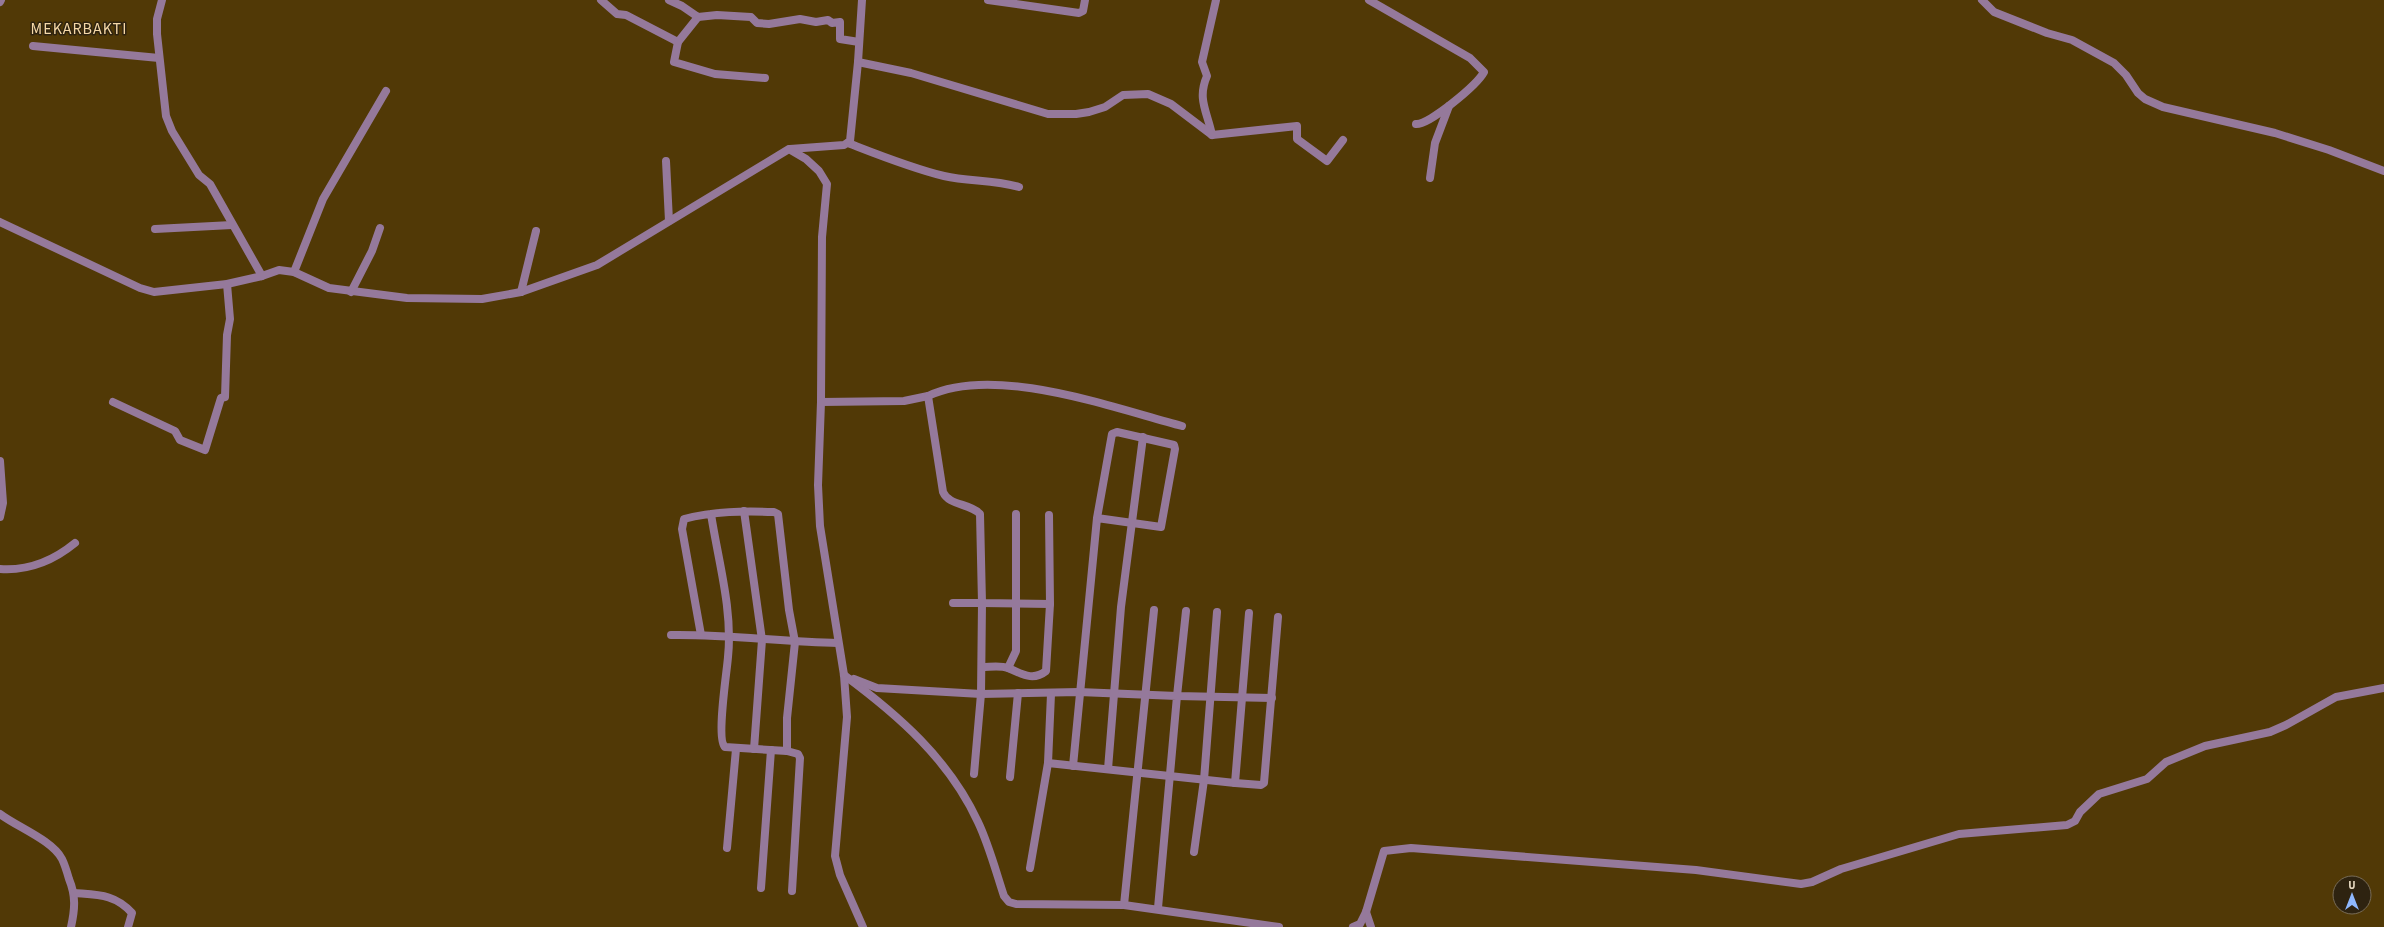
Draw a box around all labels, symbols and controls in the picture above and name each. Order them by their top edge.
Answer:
district label: MEKARBAKTI [31,18,127,40]
north arrow [2332,875,2372,915]
text: U [2348,878,2356,893]

